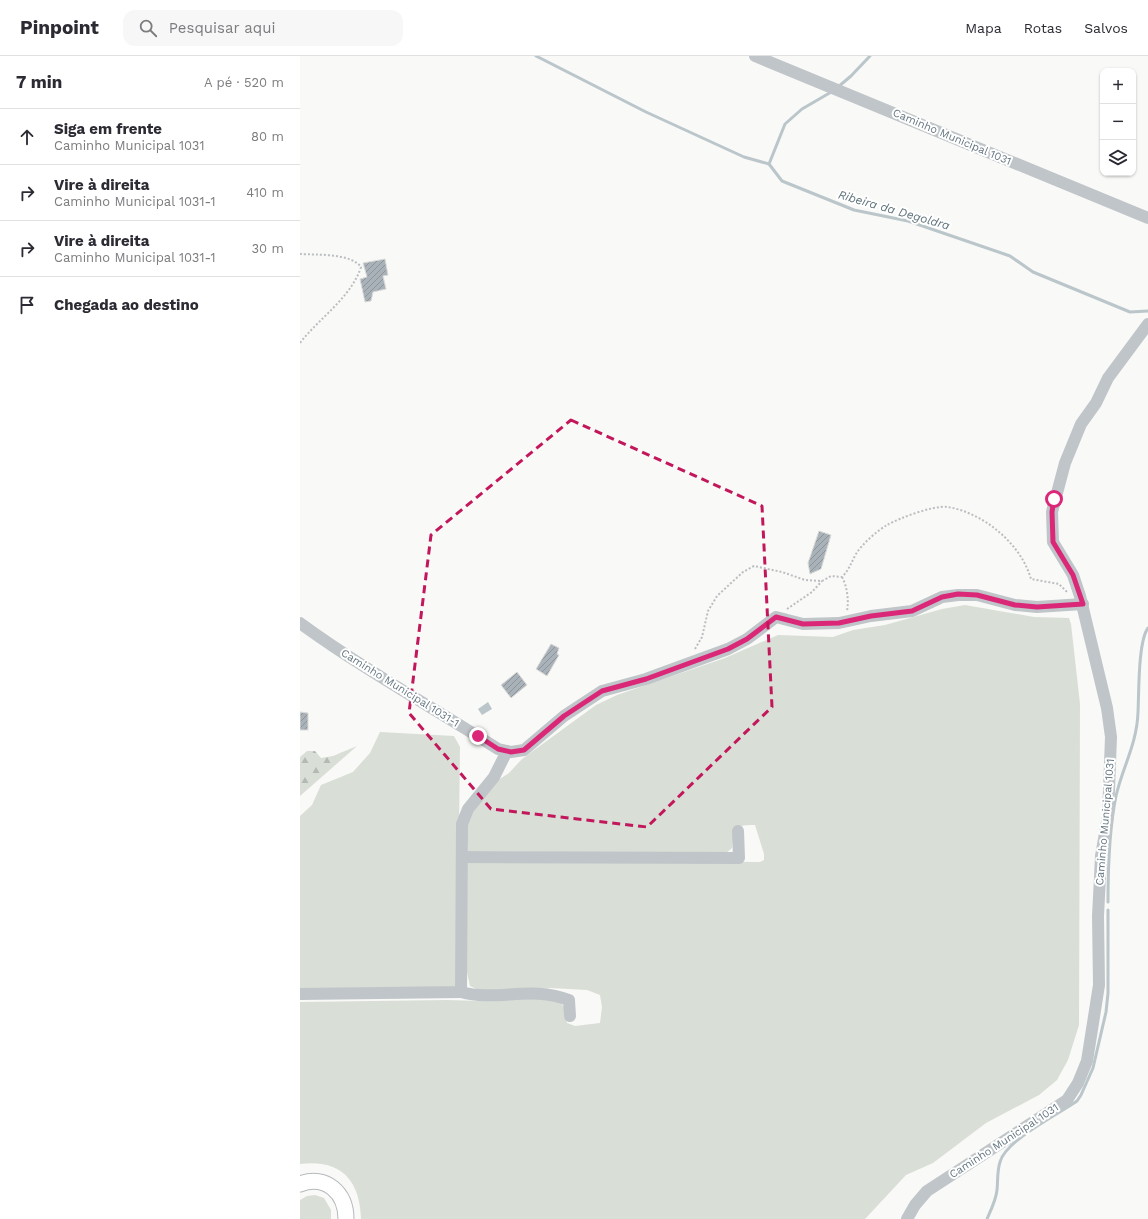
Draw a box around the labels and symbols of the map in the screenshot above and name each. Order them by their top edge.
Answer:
street label: Caminho Municipal 1031 [891,106,1013,168]
water label: Ribeira da Degoldra [837,187,952,233]
route start [1045,490,1063,508]
street label: Caminho Municipal 1031-1 [339,646,461,730]
route end [469,727,487,745]
street label: Caminho Municipal 1031 [1093,758,1117,886]
street label: Caminho Municipal 1031 [947,1101,1061,1181]

